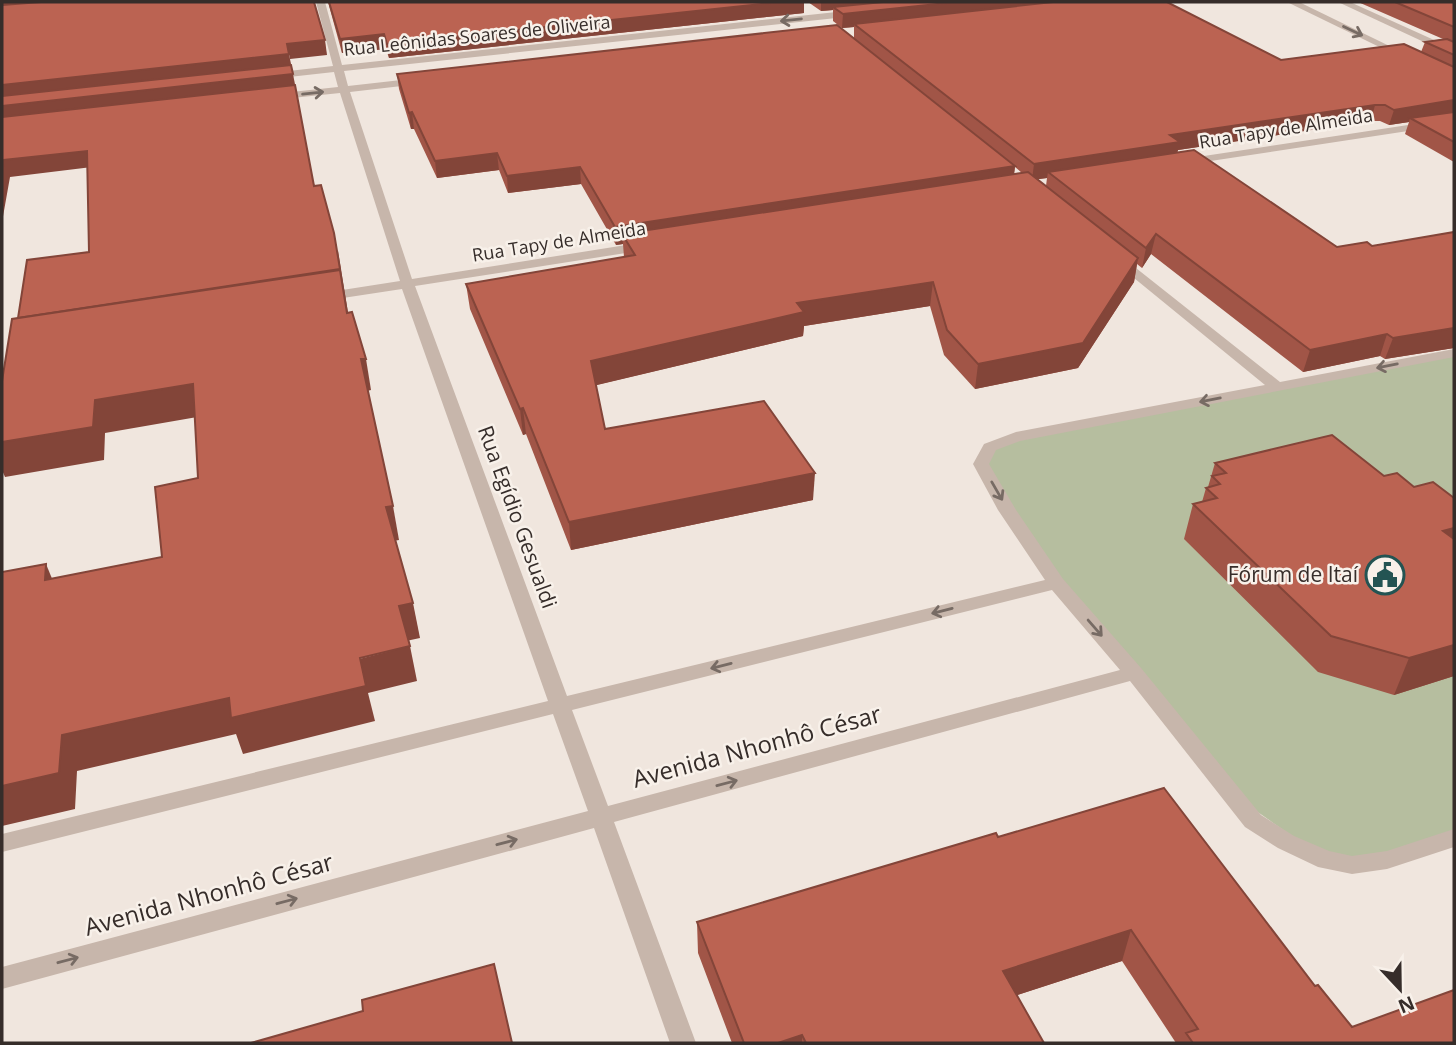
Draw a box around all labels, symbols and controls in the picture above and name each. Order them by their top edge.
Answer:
street label: Rua Leônidas Soares de Oliveira [342,9,612,61]
one-way arrow [780,14,803,27]
one-way arrow [1342,25,1363,38]
one-way arrow [301,86,324,99]
street label: Rua Tapy de Almeida [1197,102,1374,154]
street label: Rua Tapy de Almeida [470,215,647,267]
one-way arrow [1376,360,1399,373]
one-way arrow [1199,394,1222,407]
street label: Rua Egídio Gesualdi [472,421,564,612]
one-way arrow [990,481,1004,501]
public building icon: Fórum de Itaí [1364,554,1406,596]
place label: Fórum de Itaí [1228,560,1359,588]
one-way arrow [931,605,954,619]
one-way arrow [1087,619,1103,637]
one-way arrow [710,660,733,673]
street label: Avenida Nhonhô César [629,696,885,795]
one-way arrow [715,775,737,788]
one-way arrow [496,834,518,847]
street label: Avenida Nhonhô César [81,844,337,943]
one-way arrow [275,894,298,907]
one-way arrow [56,953,78,966]
north arrow [1365,954,1435,1024]
text: N [1394,990,1418,1020]

